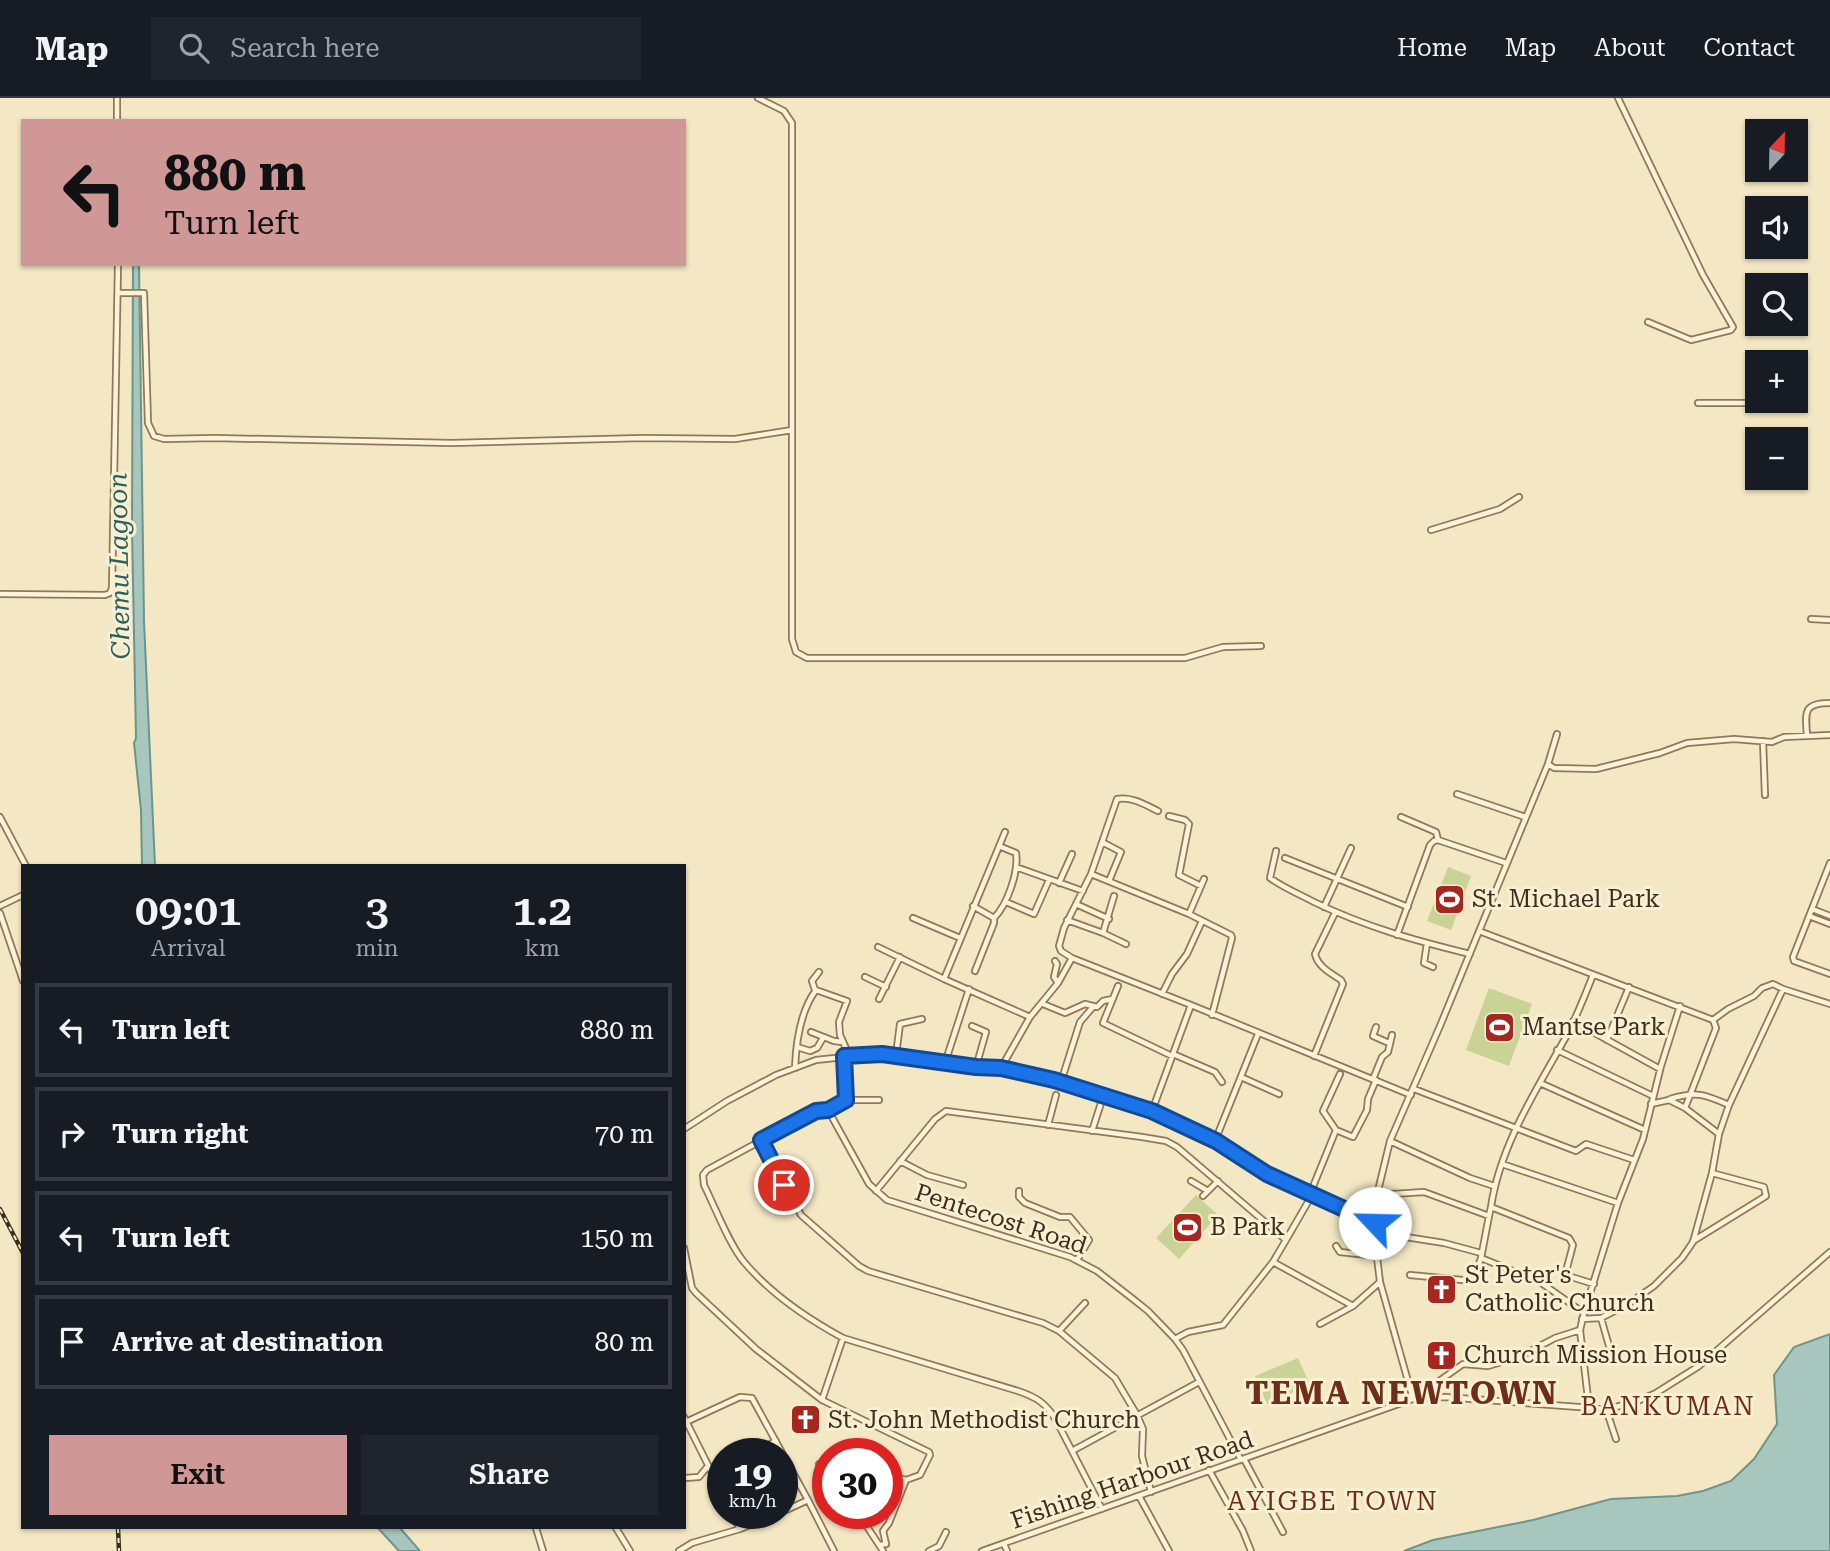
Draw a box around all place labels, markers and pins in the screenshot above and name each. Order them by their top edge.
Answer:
sports icon: St. Michael Park [1432,882,1466,916]
place label: St. Michael Park [1472,885,1660,913]
sports icon: Mantse Park [1482,1010,1516,1044]
place label: Mantse Park [1522,1013,1665,1041]
pin [754,1155,814,1215]
sports icon: B Park [1170,1210,1204,1244]
place label: B Park [1210,1213,1285,1241]
place label: St Peter's Catholic Church [1465,1261,1655,1317]
church icon: St Peter's Catholic Church [1425,1272,1459,1306]
church icon: Church Mission House [1424,1338,1458,1372]
place label: Church Mission House [1464,1341,1727,1369]
church icon: St. John Methodist Church [788,1403,822,1437]
place label: St. John Methodist Church [828,1406,1140,1434]

